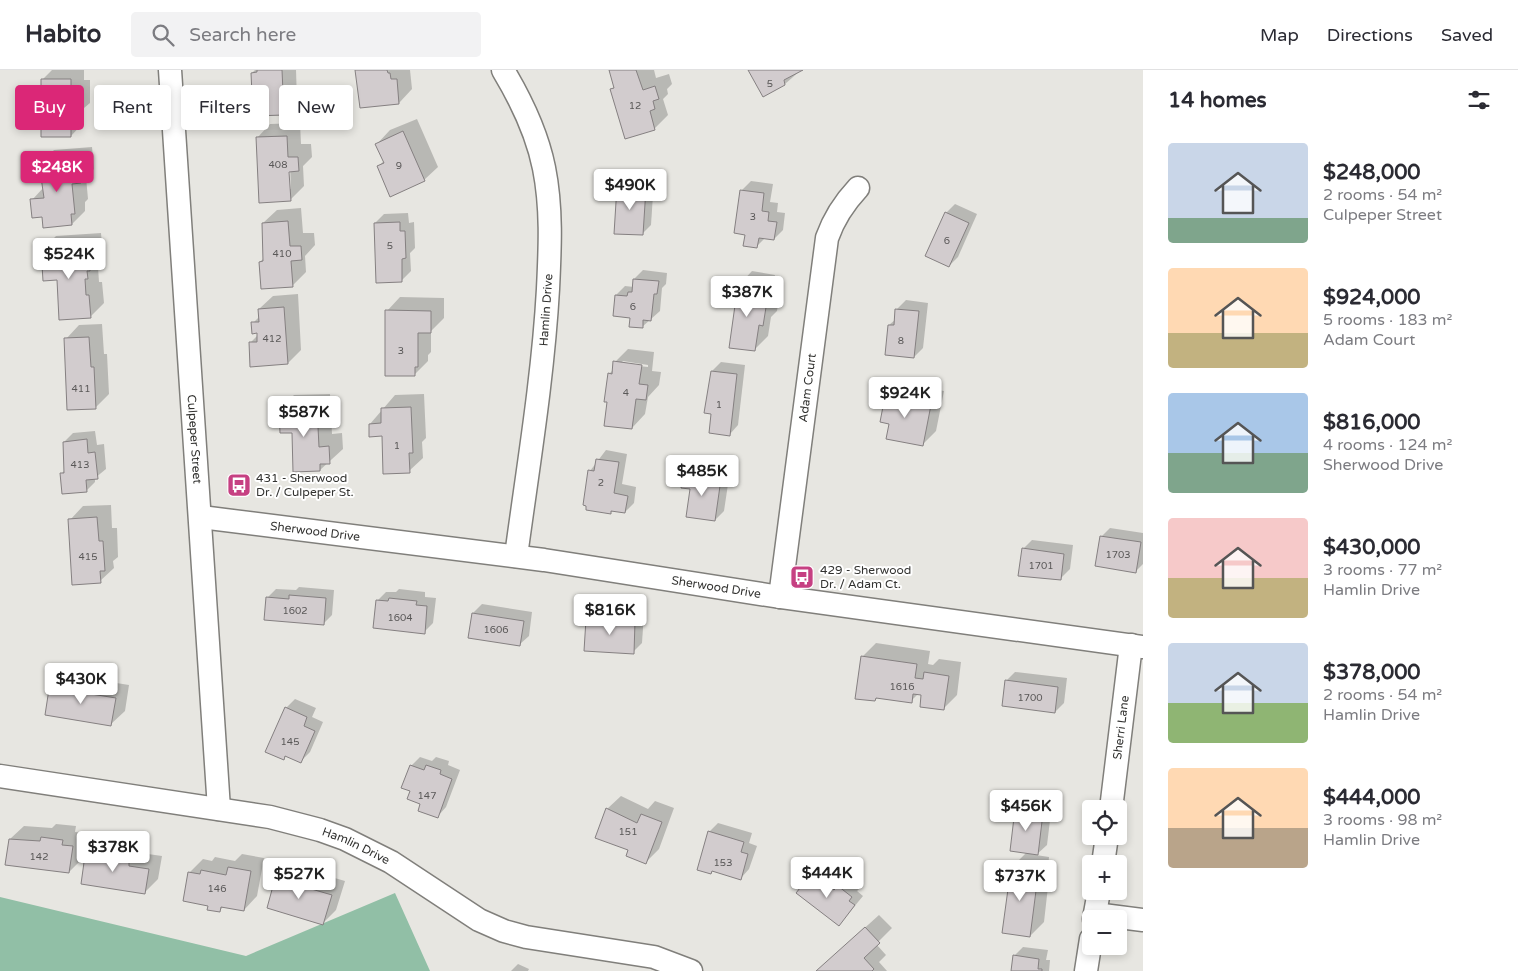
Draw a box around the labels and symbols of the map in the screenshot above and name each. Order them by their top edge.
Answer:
house number: 5 [767,78,773,90]
house number: 12 [629,100,641,112]
pin: $248K [22,150,92,193]
house number: 408 [269,159,287,171]
house number: 9 [396,160,402,172]
pin: $490K [595,168,665,211]
house number: 3 [750,211,756,223]
house number: 6 [944,235,950,247]
pin: $524K [34,238,104,280]
house number: 5 [387,240,393,252]
house number: 410 [273,248,291,260]
street label: Hamlin Drive [536,273,556,347]
pin: $387K [712,276,782,318]
house number: 6 [630,301,636,313]
house number: 412 [263,333,281,345]
house number: 8 [898,335,904,347]
house number: 3 [398,345,404,357]
street label: Adam Court [796,352,819,423]
pin: $924K [870,376,940,419]
house number: 411 [72,383,90,395]
house number: 4 [623,387,629,399]
street label: Culpeper Street [185,394,204,485]
pin: $587K [269,396,339,438]
house number: 1 [716,399,722,411]
house number: 1 [394,440,400,452]
pin: $485K [667,454,737,497]
house number: 413 [71,459,89,471]
place label: 431 - Sherwood Dr. / Culpeper St. [256,471,354,499]
bus stop icon: 431 - Sherwood Dr. / Culpeper St. [226,472,252,498]
house number: 2 [598,477,604,489]
street label: Sherwood Drive [269,519,361,544]
house number: 1703 [1105,549,1131,561]
house number: 415 [79,551,97,563]
house number: 1701 [1028,560,1054,572]
place label: 429 - Sherwood Dr. / Adam Ct. [820,563,911,591]
bus stop icon: 429 - Sherwood Dr. / Adam Ct. [789,564,815,590]
street label: Sherwood Drive [671,573,762,601]
pin: $816K [575,594,645,636]
house number: 1602 [282,605,308,617]
house number: 1604 [387,612,413,624]
house number: 1606 [483,624,509,636]
pin: $430K [46,662,116,705]
house number: 1616 [889,681,915,693]
house number: 1700 [1017,692,1043,704]
street label: Sherri Lane [1110,695,1132,760]
house number: 145 [281,736,299,748]
house number: 147 [418,790,436,802]
pin: $456K [991,790,1061,832]
street label: Hamlin Drive [320,824,392,867]
house number: 151 [619,826,637,838]
pin: $378K [78,830,148,873]
house number: 142 [30,851,48,863]
pin: $444K [792,856,862,899]
house number: 153 [714,857,732,869]
pin: $527K [264,858,334,900]
pin: $737K [985,860,1055,902]
house number: 146 [208,883,226,895]

